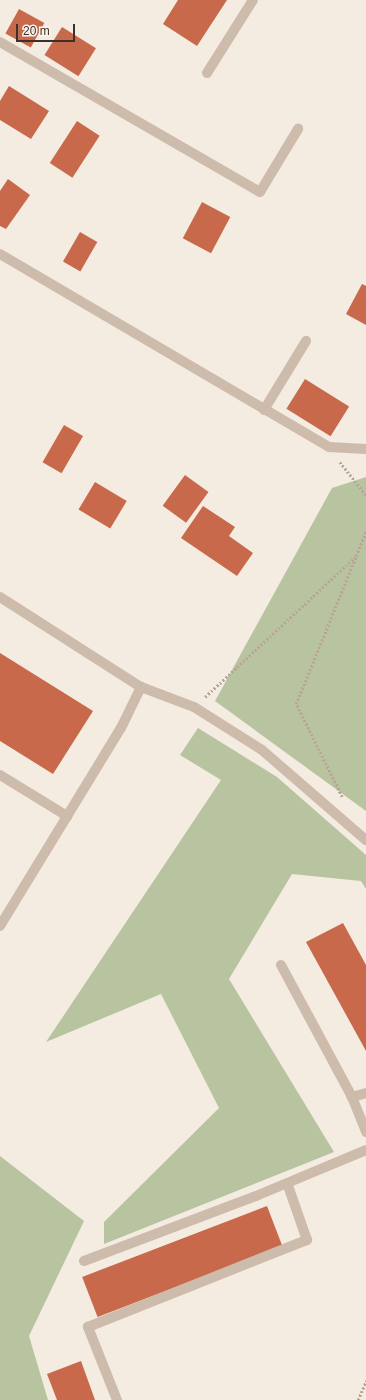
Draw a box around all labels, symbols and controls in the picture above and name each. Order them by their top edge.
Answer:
scale bar [18,16,77,42]
text: 20 m [23,24,50,38]

